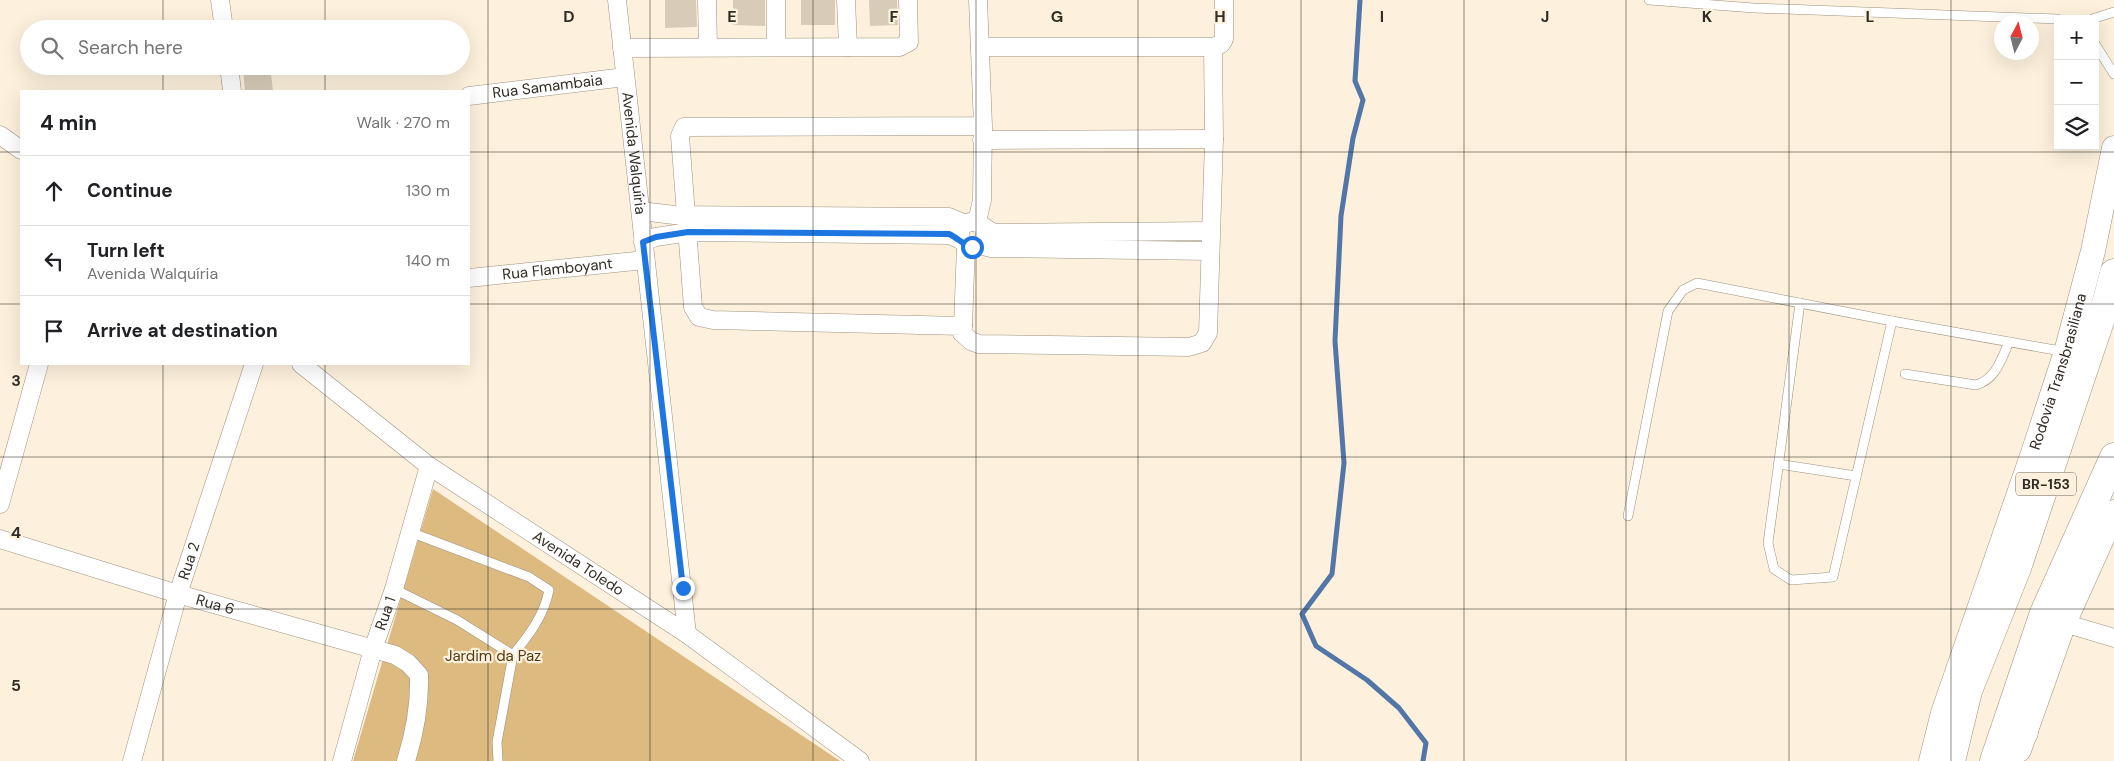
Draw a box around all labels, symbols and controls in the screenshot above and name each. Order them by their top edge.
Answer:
text: D [563,6,575,27]
text: E [727,6,737,27]
text: F [890,6,899,27]
text: G [1051,6,1063,27]
text: H [1214,6,1226,27]
text: I [1380,6,1384,27]
text: J [1541,6,1549,27]
text: K [1702,6,1713,27]
text: L [1866,6,1875,27]
north arrow [1994,15,2039,60]
map controls [2054,15,2099,150]
button: + [2054,15,2099,60]
search box [20,20,470,75]
icon: search [38,34,66,62]
text: Search here [78,35,183,60]
button: − [2054,60,2099,105]
street label: Rua Samambaia [491,70,604,103]
street label: Avenida Walquíria [617,91,651,215]
button: layers [2054,105,2099,150]
text: 4 min [40,109,97,137]
text: Walk · 270 m [357,112,450,133]
icon: ahead [40,177,68,205]
text: Continue [87,178,173,203]
text: 130 m [406,180,450,201]
route start [961,236,984,259]
text: Turn left [87,238,165,263]
icon: left [40,247,68,275]
text: 140 m [406,250,450,271]
street label: Rua Flamboyant [501,253,614,285]
text: Avenida Walquíria [87,263,218,284]
street label: Rodovia Transbrasiliana [2025,291,2091,452]
icon: arrive [40,317,68,345]
text: Arrive at destination [87,318,278,343]
text: 3 [11,370,21,391]
road number: BR-153 [2016,472,2076,496]
text: 4 [11,522,21,543]
street label: Avenida Toledo [529,526,628,600]
street label: Rua 2 [173,540,204,582]
route end [672,577,695,600]
street label: Rua 6 [194,590,237,619]
street label: Rua 1 [370,594,401,633]
park label: Jardim da Paz [445,646,541,666]
text: 5 [11,675,21,696]

